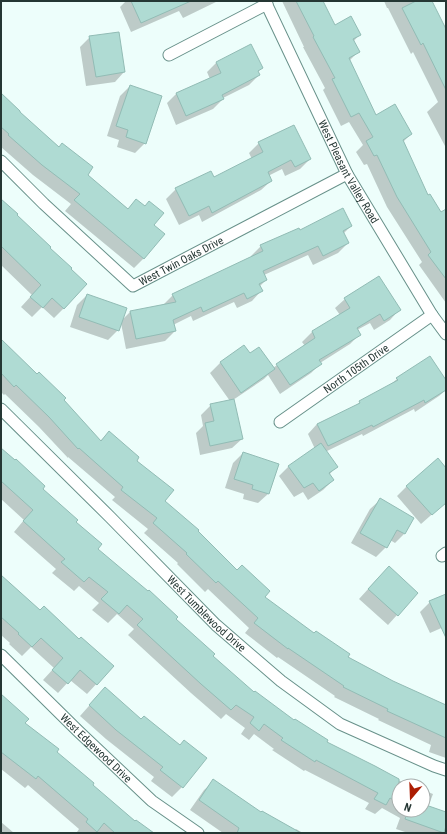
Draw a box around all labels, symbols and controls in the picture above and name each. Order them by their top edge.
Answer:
street label: West Pleasant Valley Road [316,118,382,225]
street label: West Twin Oaks Drive [137,233,225,288]
street label: North 105th Drive [321,341,391,396]
street label: West Tumblewood Drive [165,573,249,654]
street label: West Edgewood Drive [58,711,135,785]
north arrow [391,778,431,818]
text: N [402,800,413,814]

